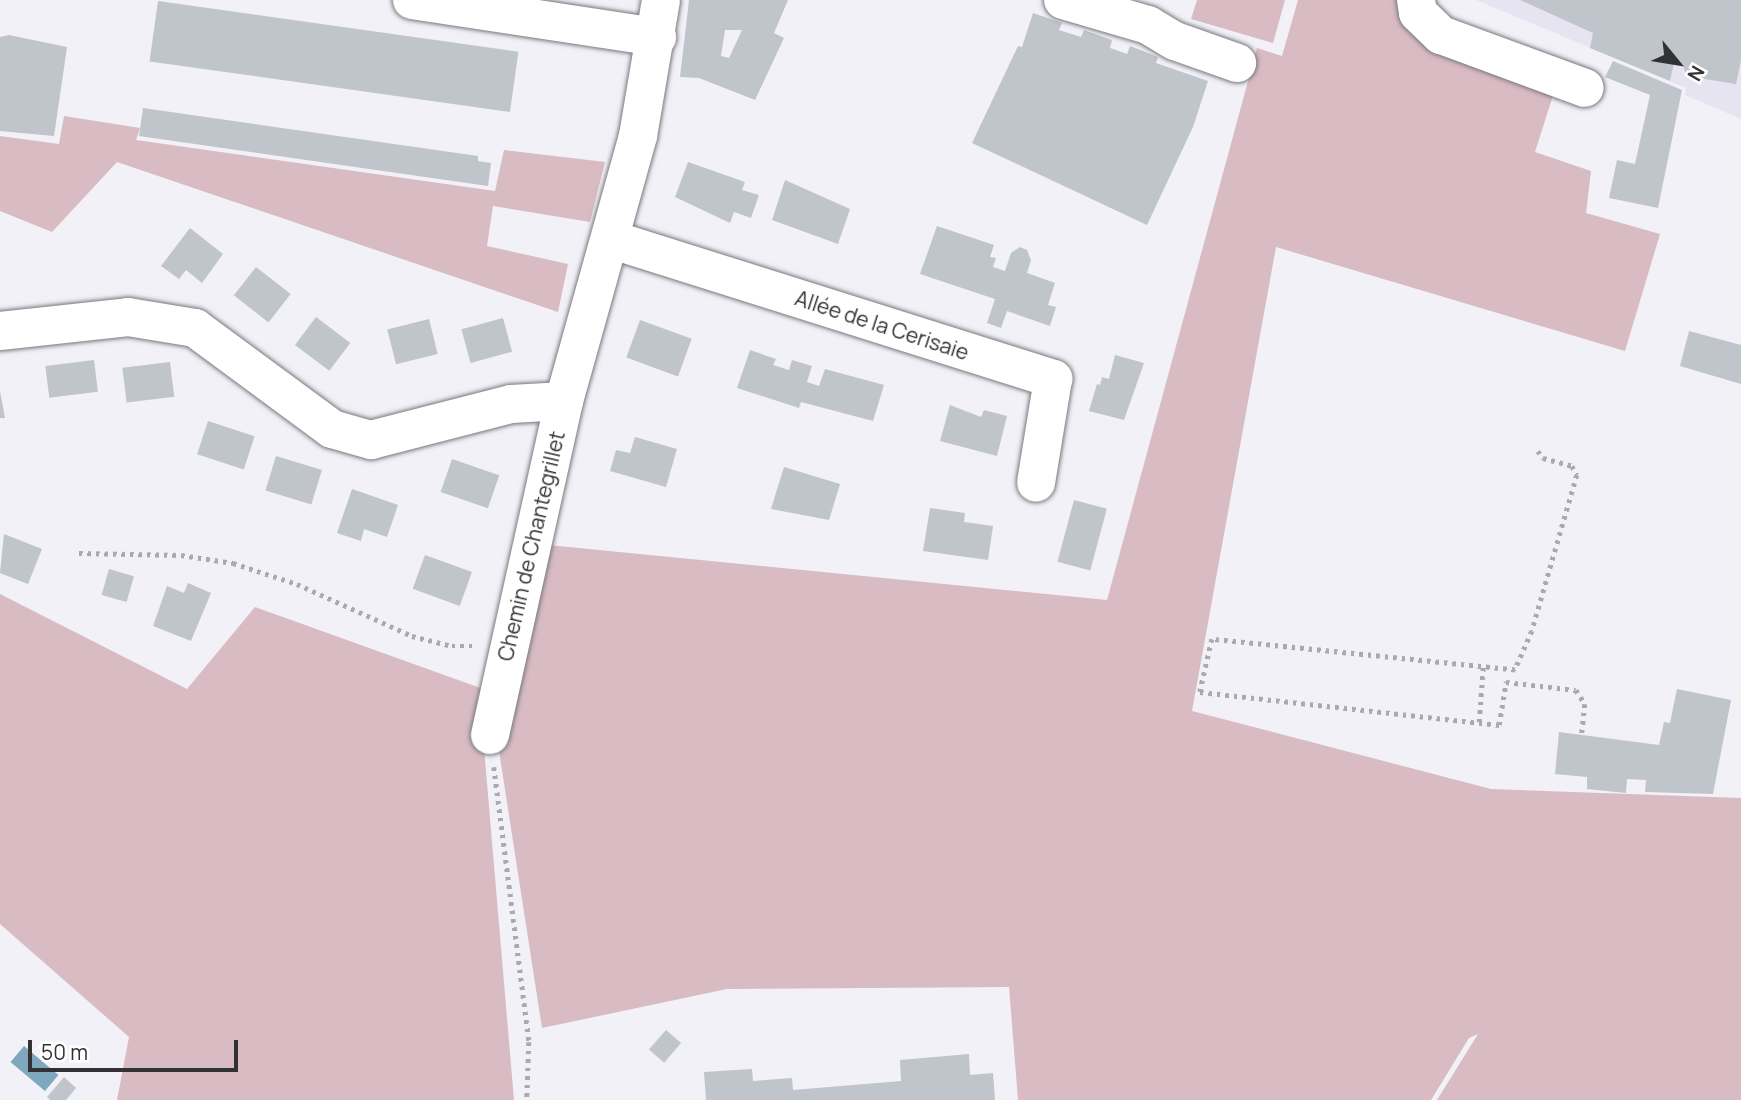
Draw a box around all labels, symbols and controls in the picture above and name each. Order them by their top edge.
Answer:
north arrow [1643,28,1713,98]
text: N [1682,61,1711,86]
street label: Allée de la Cerisaie [792,285,972,365]
street label: Chemin de Chantegrillet [492,429,570,663]
scale bar [32,1026,242,1070]
text: 50 m [41,1038,88,1066]

